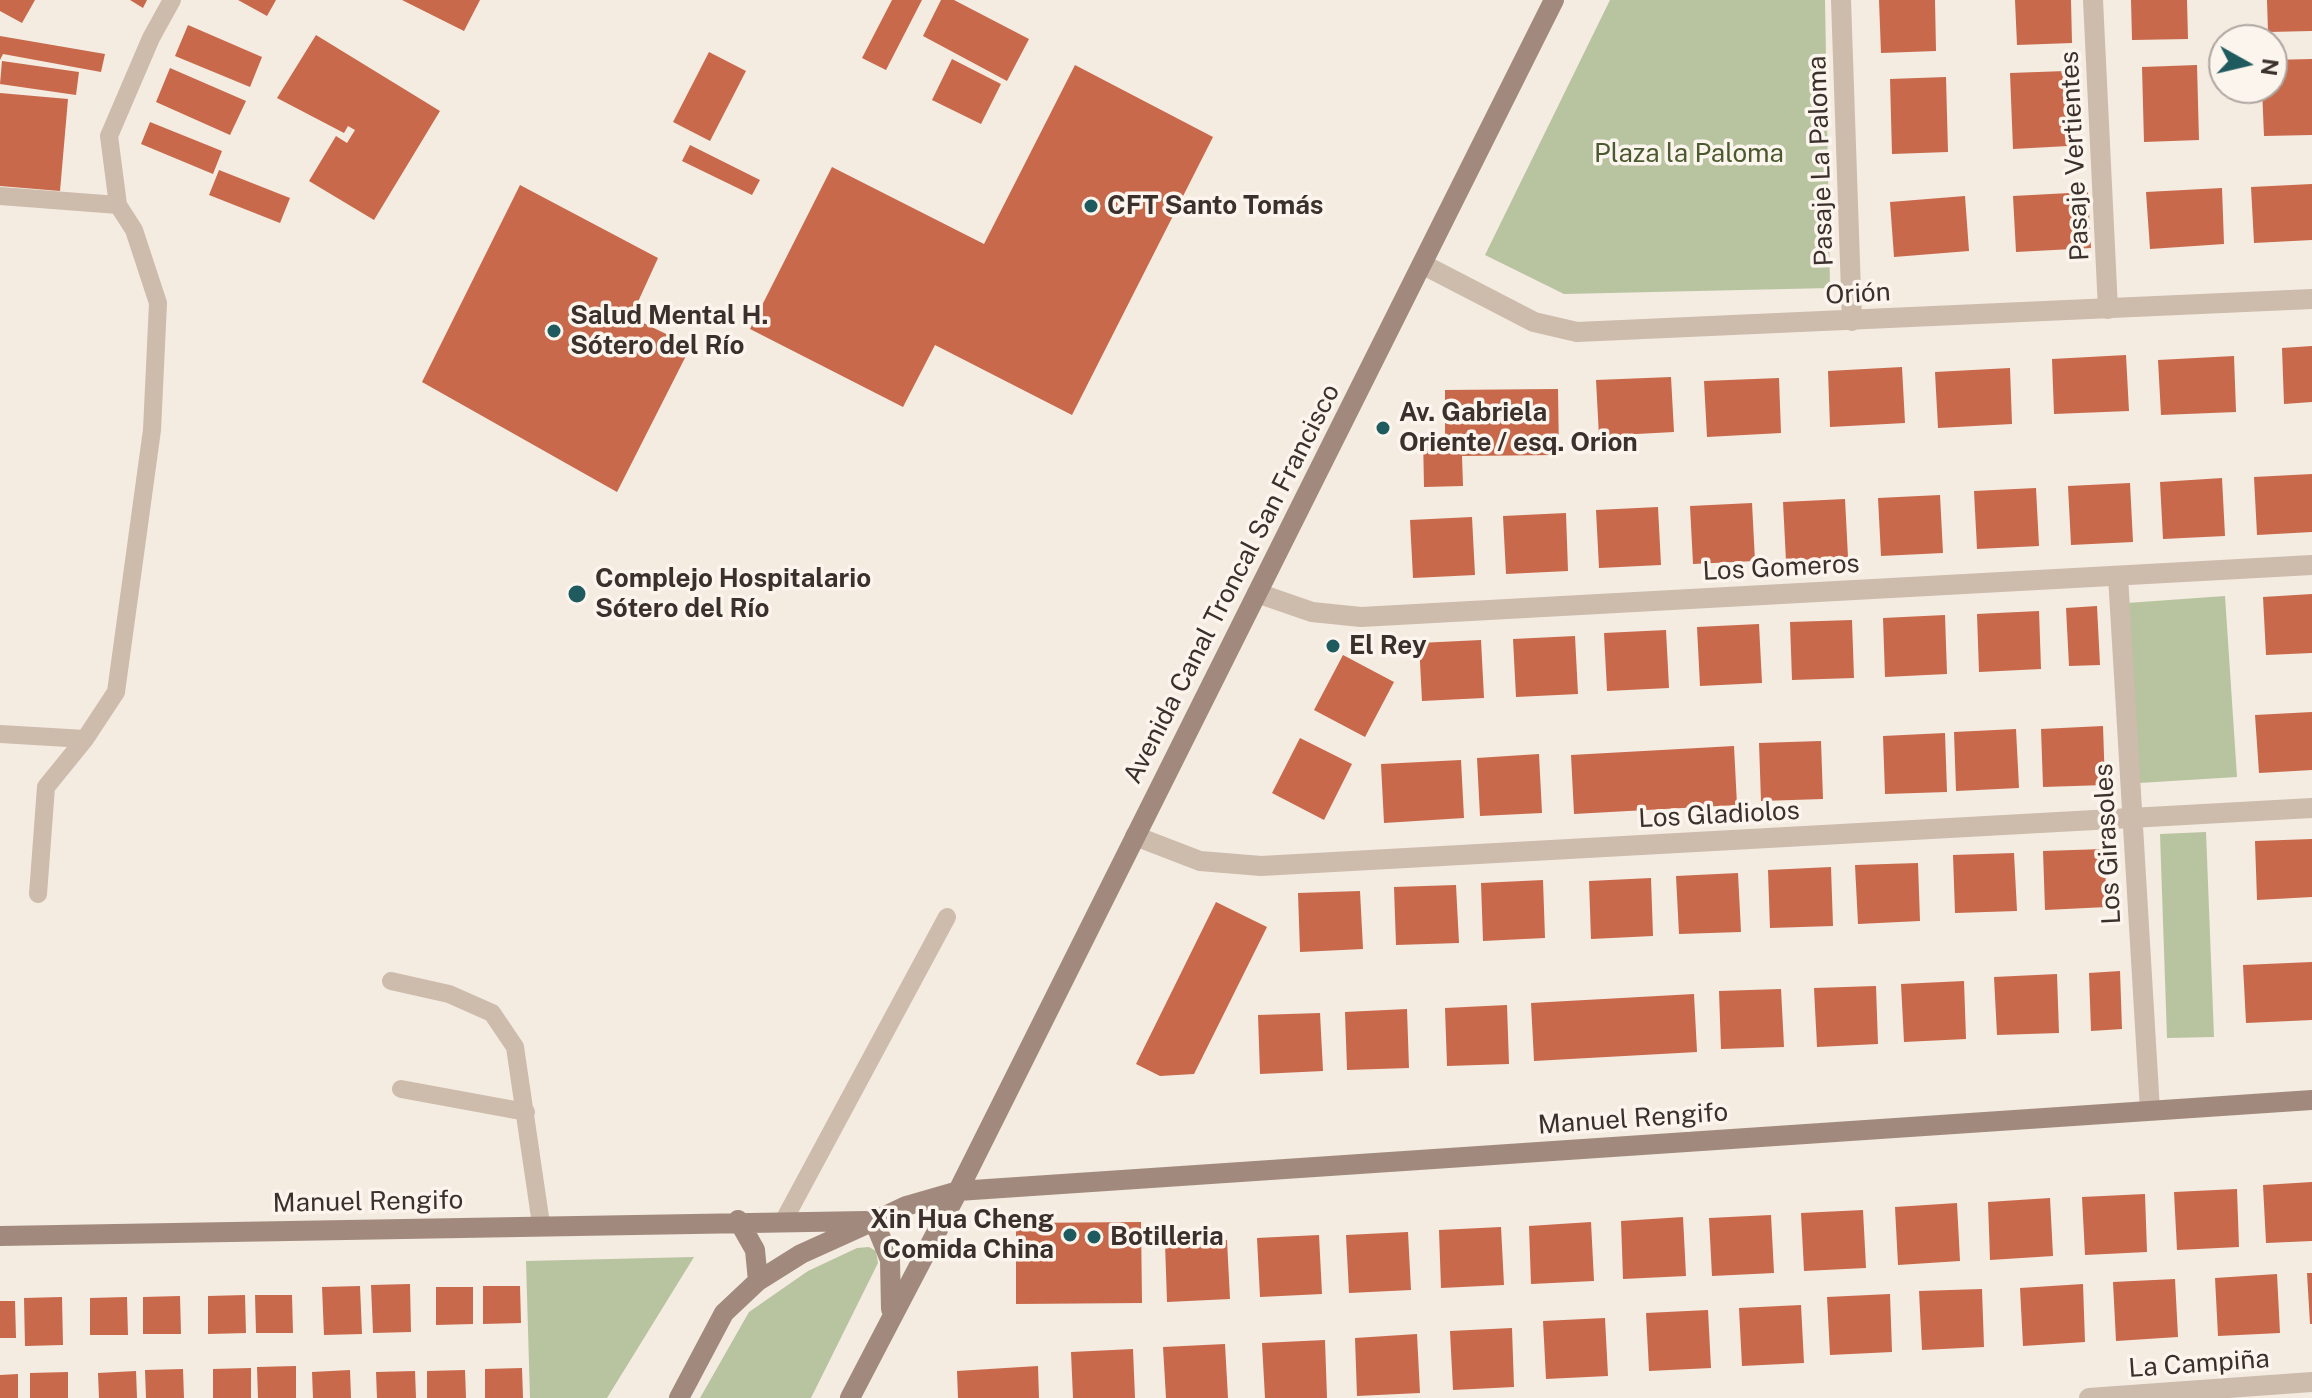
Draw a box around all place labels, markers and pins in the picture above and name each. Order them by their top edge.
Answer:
place label: CFT Santo Tomás [1107,190,1324,222]
marker: CFT Santo Tomás [1082,197,1100,215]
place label: Salud Mental H. Sótero del Río [570,300,768,362]
marker: Salud Mental H. Sótero del Río [545,322,563,340]
place label: Av. Gabriela Oriente / esq. Orion [1399,397,1638,458]
marker: Av. Gabriela Oriente / esq. Orion [1374,419,1392,437]
place label: Complejo Hospitalario Sótero del Río [595,563,871,624]
marker: Complejo Hospitalario Sótero del Río [566,583,588,605]
place label: El Rey [1349,630,1427,662]
marker: El Rey [1324,637,1342,655]
place label: Xin Hua Cheng Comida China [870,1204,1054,1266]
place label: Botilleria [1110,1221,1224,1253]
marker: Xin Hua Cheng Comida China [1061,1226,1079,1244]
marker: Botilleria [1085,1228,1103,1246]

